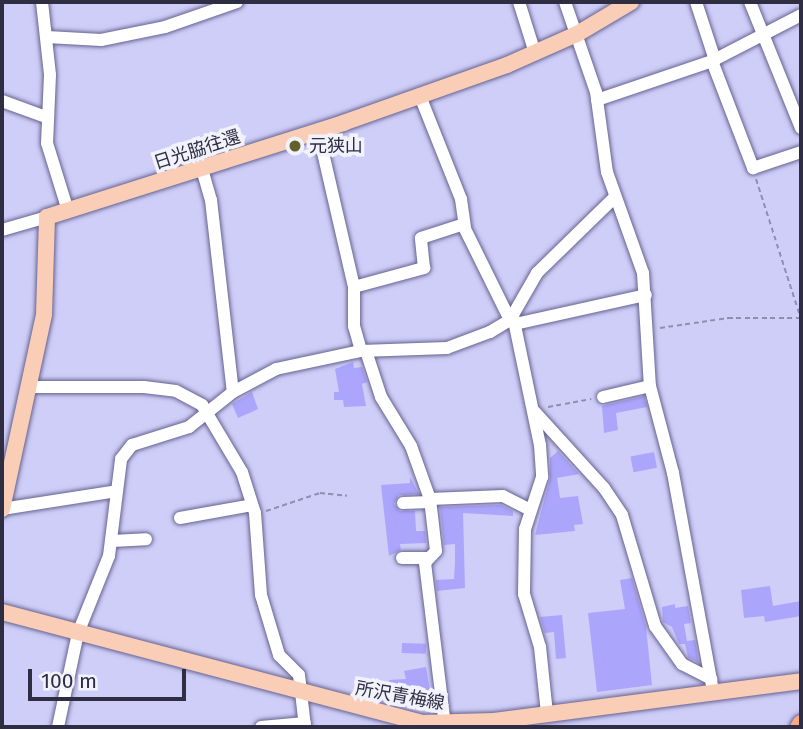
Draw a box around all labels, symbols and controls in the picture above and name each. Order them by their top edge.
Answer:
street label: 日光脇往還 [151,126,243,174]
place label: 元狭山 [309,135,363,157]
marker: 元狭山 [287,138,303,154]
scale bar [32,656,189,700]
text: 100 m [41,668,97,694]
street label: 所沢青梅線 [354,678,446,714]

